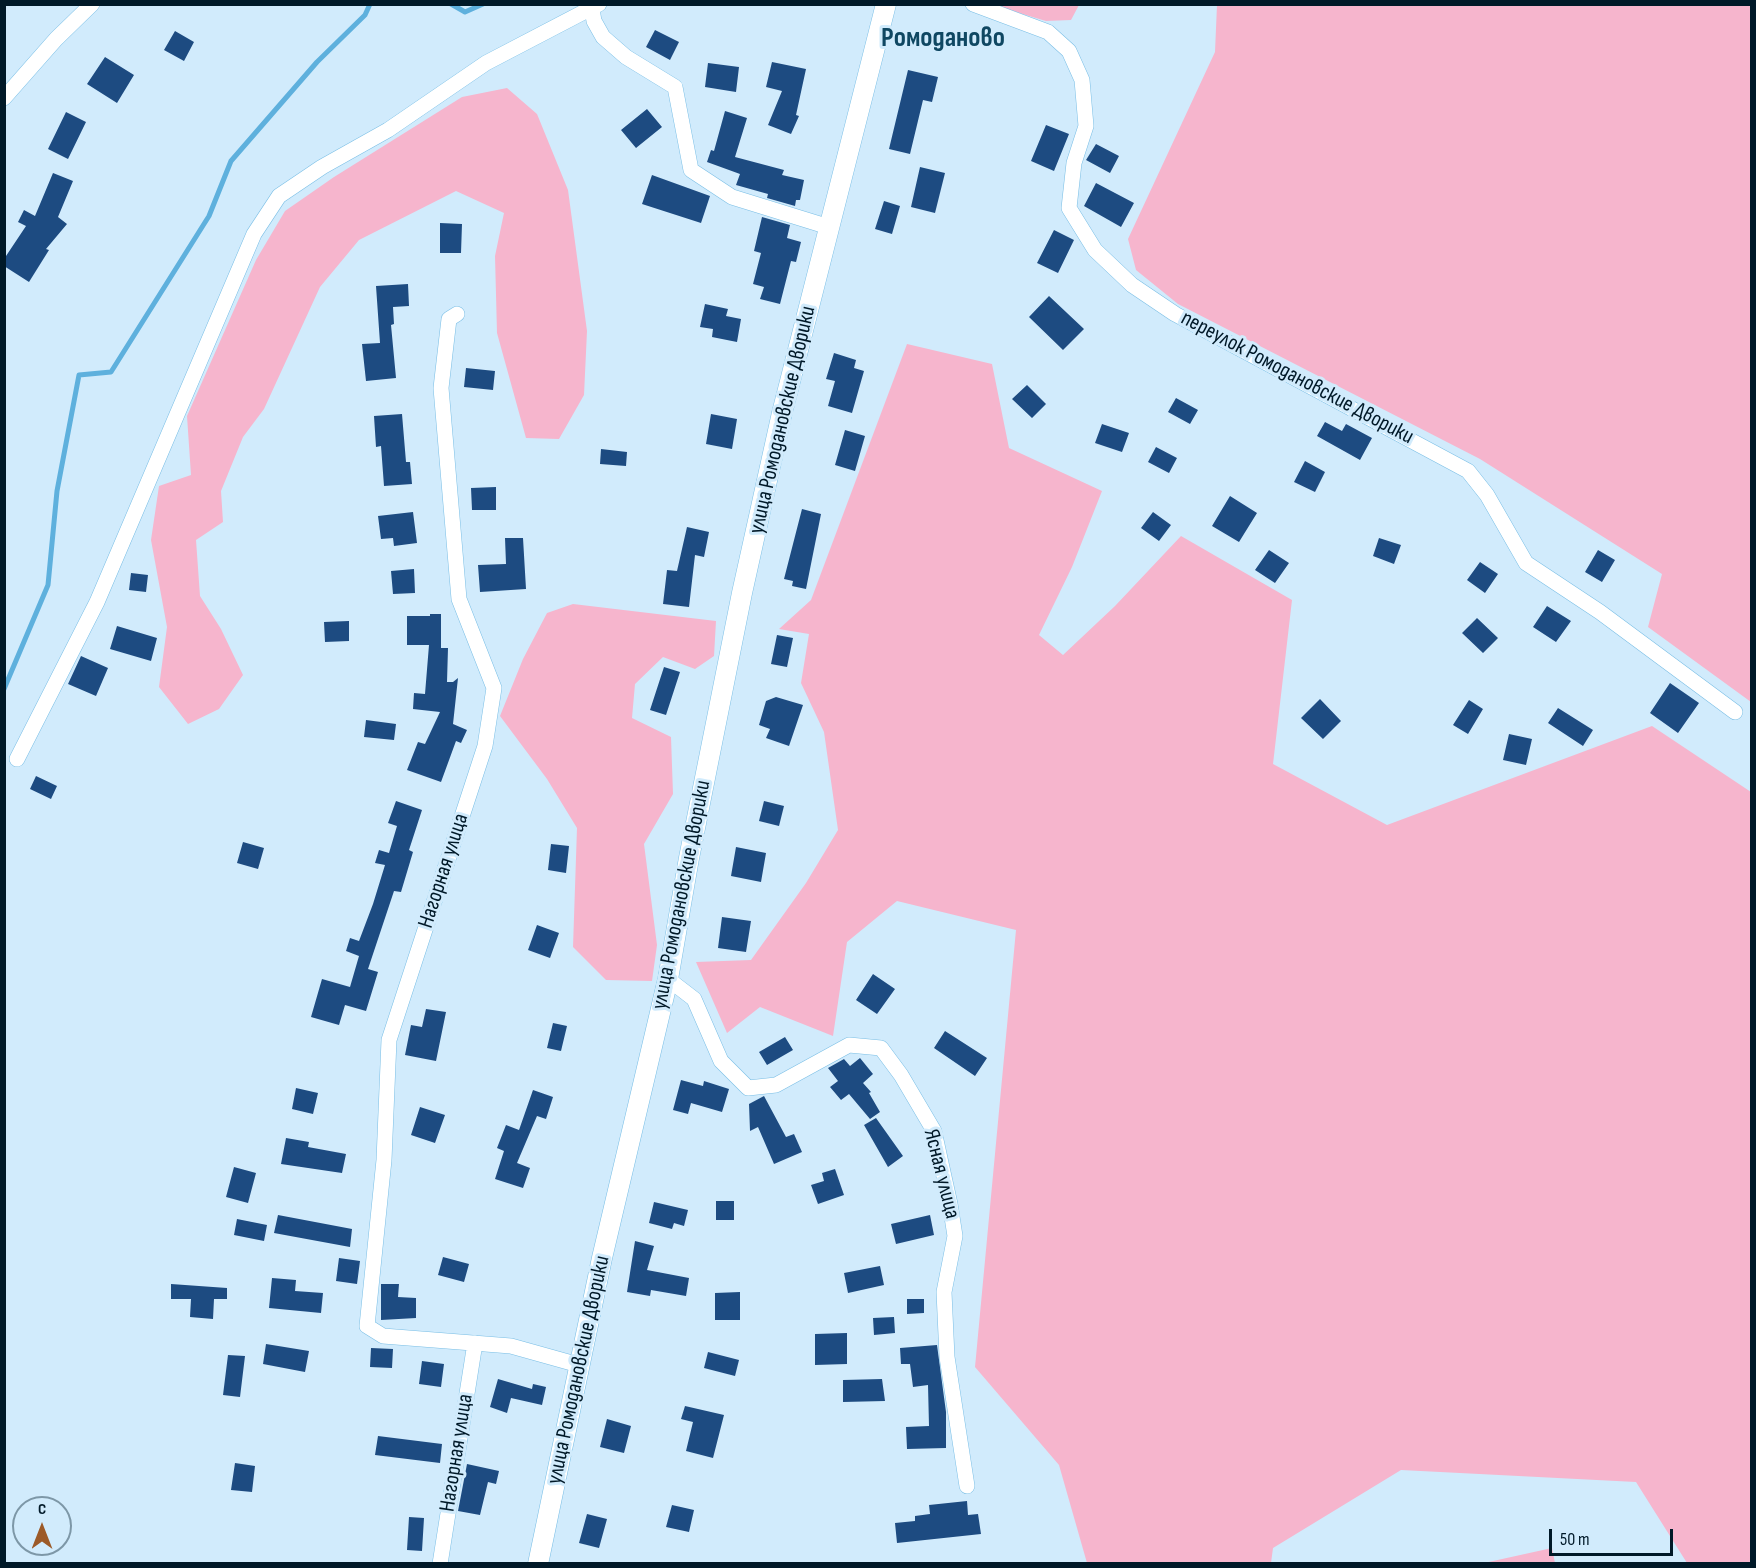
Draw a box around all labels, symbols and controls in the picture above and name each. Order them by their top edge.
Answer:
district label: Ромоданово [881,22,1005,56]
street label: улица Ромодановские Дворики [744,304,822,536]
street label: переулок Ромодановские Дворики [1176,305,1418,451]
street label: улица Ромодановские Дворики [647,778,717,1012]
street label: Нагорная улица [413,810,475,932]
street label: Ясная улица [917,1126,965,1222]
street label: улица Ромодановские Дворики [542,1253,616,1487]
street label: Нагорная улица [435,1392,479,1514]
north arrow [12,1496,72,1556]
text: С [38,1500,46,1519]
scale bar [1552,1517,1676,1555]
text: 50 m [1560,1529,1590,1550]

